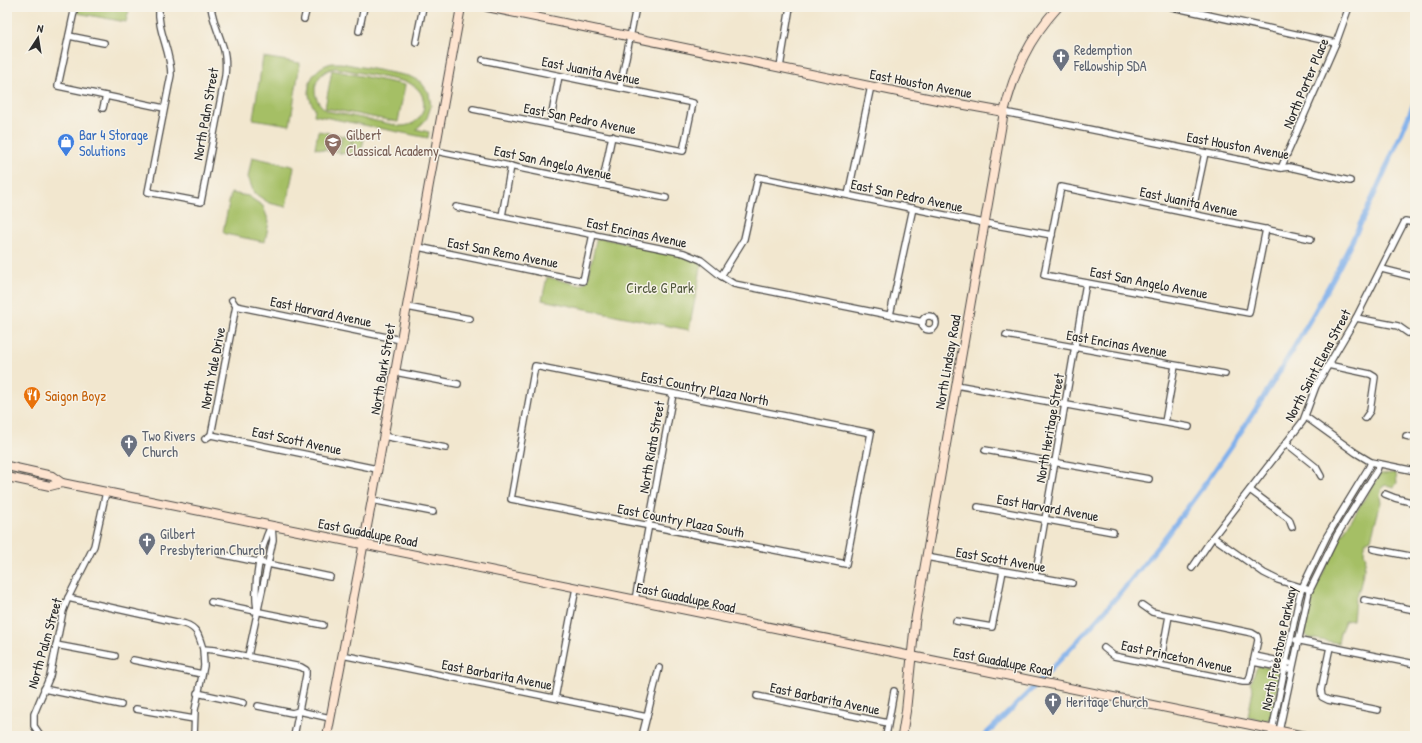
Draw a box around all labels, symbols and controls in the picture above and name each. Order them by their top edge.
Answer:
north arrow [18,18,58,58]
text: N [36,21,45,36]
street label: North Porter Place [1277,35,1333,131]
place label: Redemption Fellowship SDA [1073,40,1147,76]
church icon: Redemption Fellowship SDA [1051,47,1071,72]
street label: East Juanita Avenue [540,51,642,89]
street label: East Houston Avenue [868,64,974,102]
street label: North Palm Street [188,66,223,162]
street label: East San Pedro Avenue [522,98,638,138]
place label: Bar 4 Storage Solutions [79,125,149,160]
place label: Gilbert Classical Academy [346,125,439,161]
street label: East Houston Avenue [1185,127,1291,163]
shop icon: Bar 4 Storage Solutions [56,132,76,157]
school or university icon: Gilbert Classical Academy [323,132,343,157]
street label: East San Angelo Avenue [492,140,614,185]
street label: East San Pedro Avenue [849,174,965,216]
street label: East Juanita Avenue [1138,181,1240,221]
street label: East Encinas Avenue [585,212,689,252]
street label: East San Remo Avenue [446,232,560,272]
street label: East San Angelo Avenue [1088,261,1210,304]
park label: Circle G Park [626,278,694,297]
street label: East Harvard Avenue [269,291,374,331]
street label: North Saint Elena Street [1279,305,1355,425]
street label: North Lindsay Road [929,313,966,411]
street label: North Burk Street [365,322,399,416]
street label: North Yale Drive [195,325,229,411]
street label: East Encinas Avenue [1065,325,1169,361]
street label: East Country Plaza North [639,366,770,411]
street label: North Heritage Street [1030,372,1069,484]
restaurant icon: Saigon Boyz [22,385,42,410]
place label: Saigon Boyz [45,386,106,406]
street label: North Riata Street [634,399,669,495]
street label: East Scott Avenue [251,421,344,459]
place label: Two Rivers Church [142,426,195,461]
church icon: Two Rivers Church [119,433,139,458]
street label: East Harvard Avenue [996,489,1101,525]
street label: East Country Plaza South [616,498,746,543]
street label: East Guadalupe Road [316,513,420,552]
place label: Gilbert Presbyterian Church [160,524,265,560]
church icon: Gilbert Presbyterian Church [137,531,157,556]
street label: East Scott Avenue [955,542,1048,576]
street label: East Guadalupe Road [634,577,738,618]
street label: North Freestone Parkway [1256,584,1301,712]
street label: North Palm Street [22,595,66,691]
street label: East Princeton Avenue [1120,635,1235,677]
street label: East Guadalupe Road [951,642,1055,681]
street label: East Barbarita Avenue [440,654,554,694]
street label: East Barbarita Avenue [768,677,882,719]
church icon: Heritage Church [1043,691,1063,716]
place label: Heritage Church [1066,692,1148,712]

